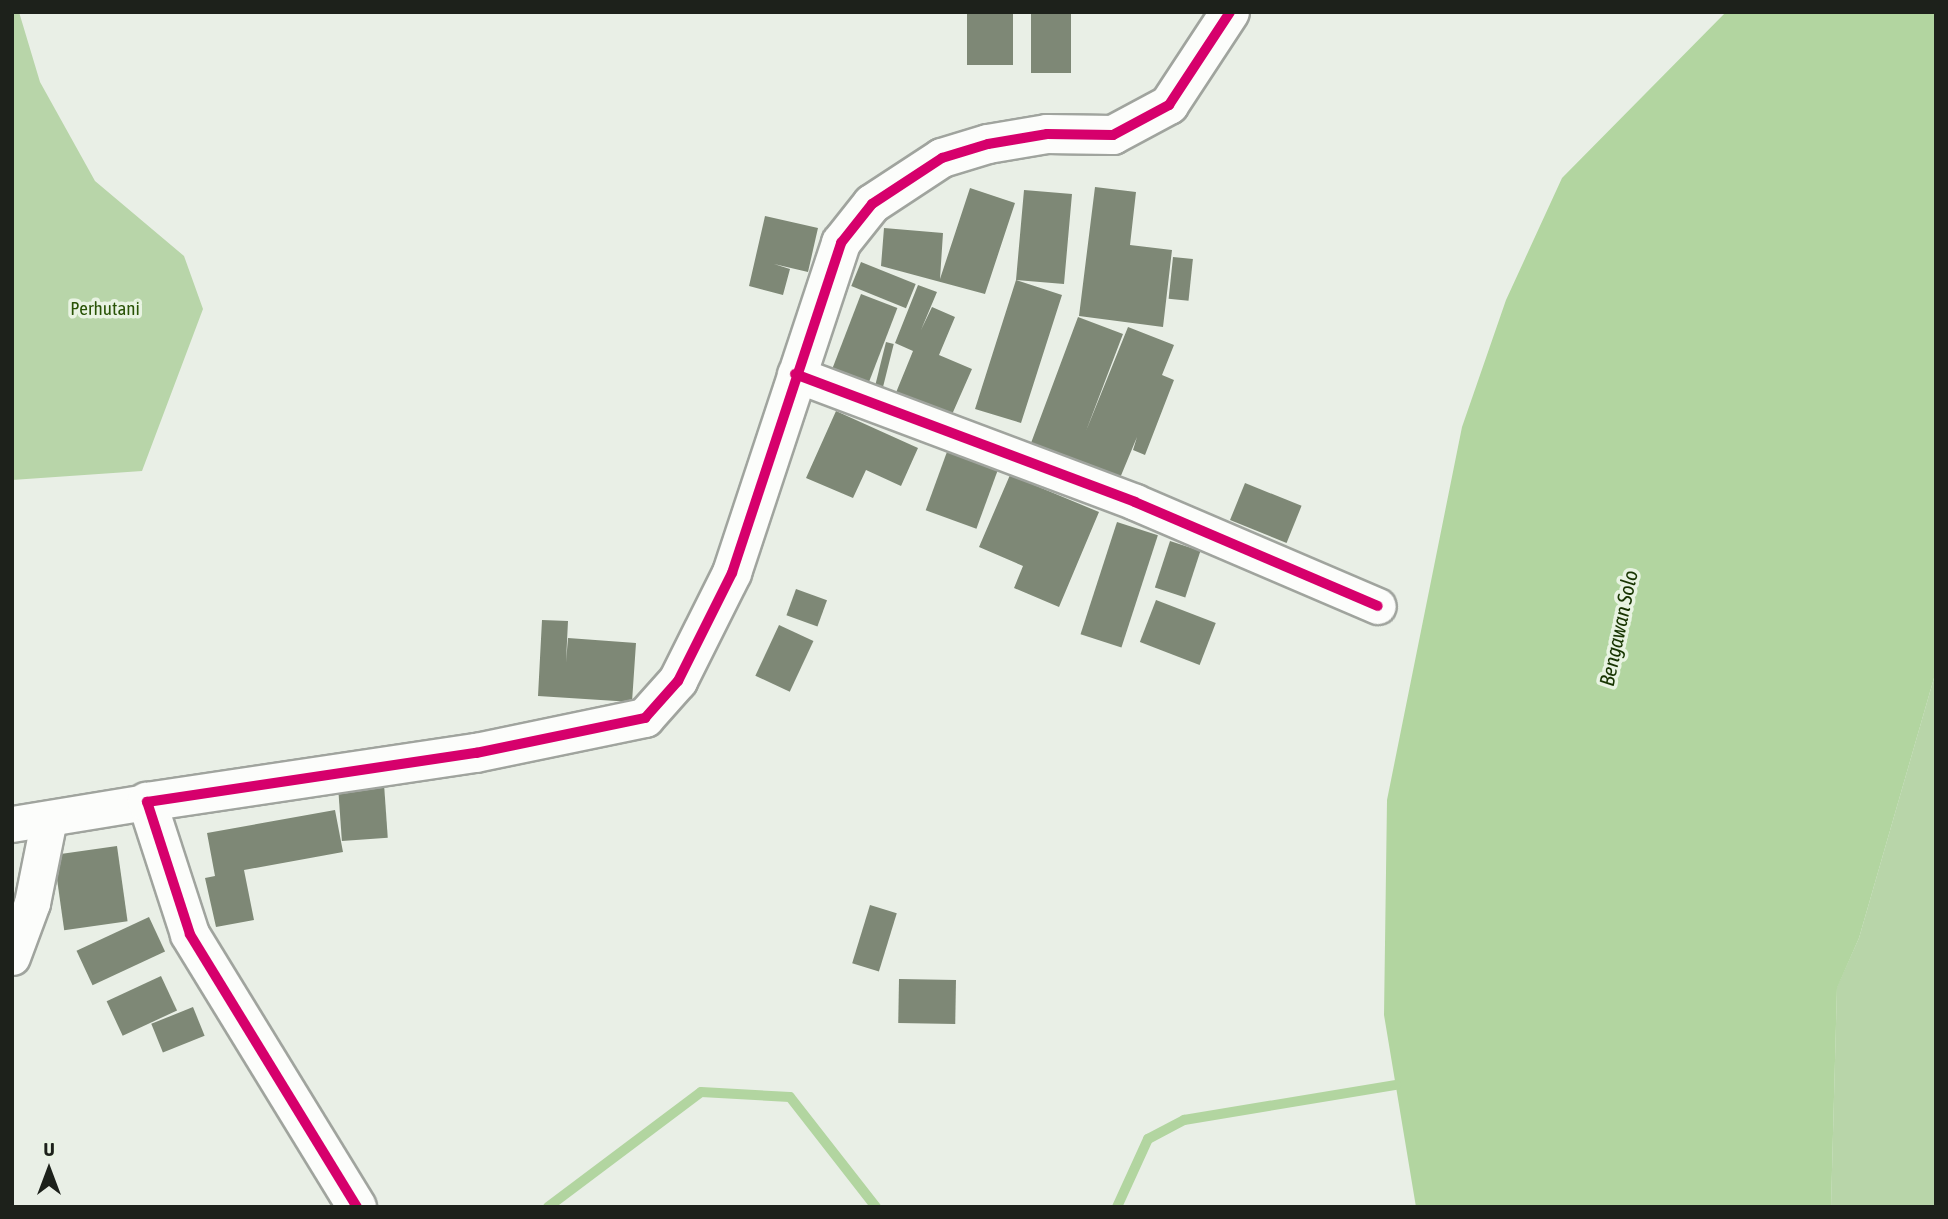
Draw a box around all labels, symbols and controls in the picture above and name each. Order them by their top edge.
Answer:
park label: Perhutani [70,298,140,320]
water label: Bengawan Solo [1593,568,1643,688]
north arrow [14,1135,84,1205]
text: U [43,1138,55,1160]

